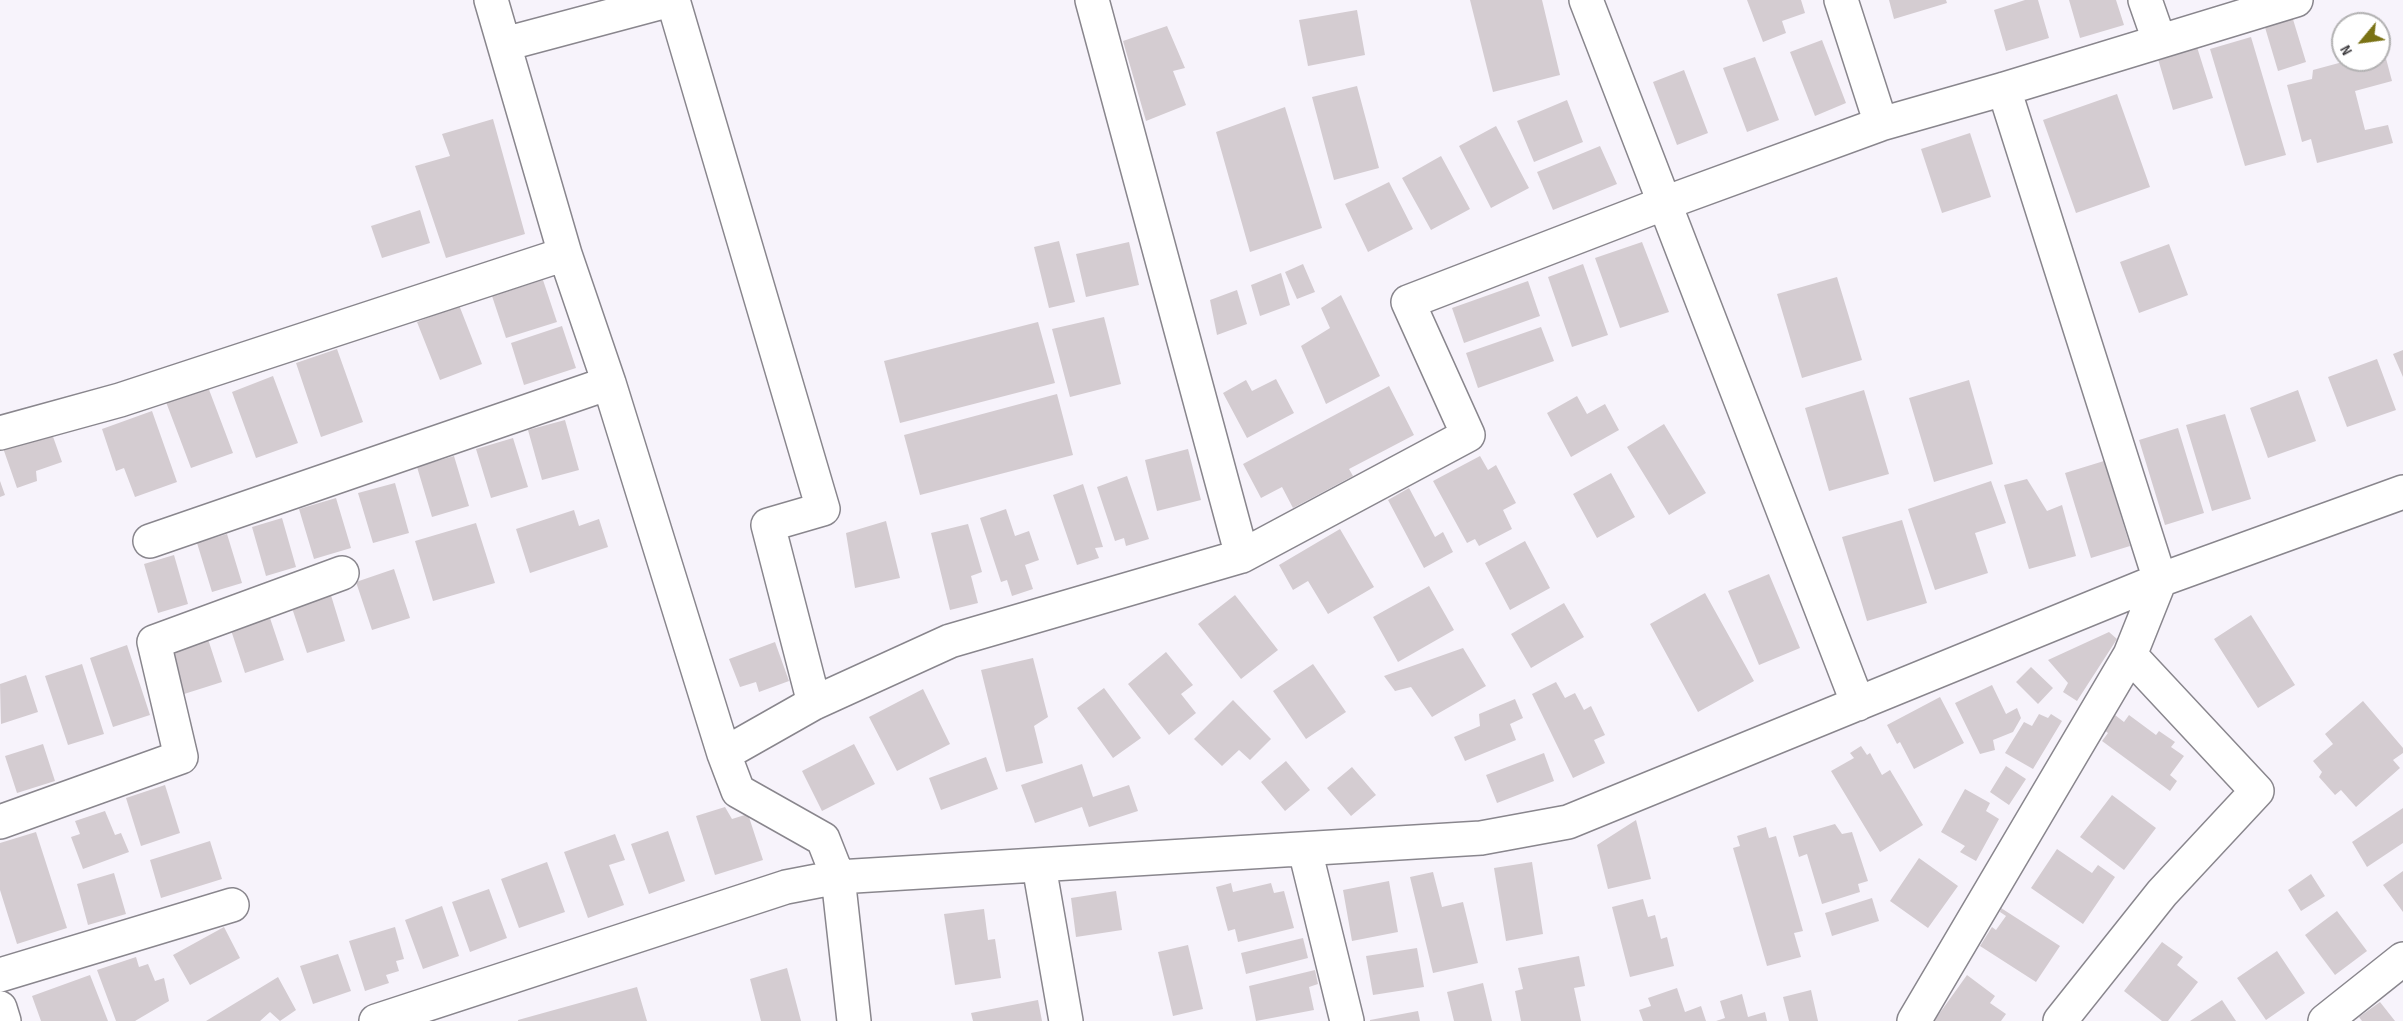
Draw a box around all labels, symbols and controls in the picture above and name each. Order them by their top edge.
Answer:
north arrow [2331,12,2391,72]
text: N [2336,42,2357,58]

